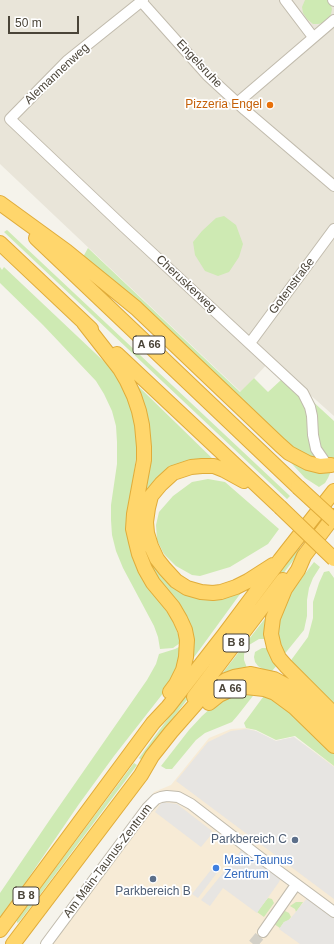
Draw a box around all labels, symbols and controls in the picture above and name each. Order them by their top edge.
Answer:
scale bar [10,8,81,34]
text: 50 m [15,16,42,30]
street label: Engelsruhe [173,37,225,91]
street label: Alemannenweg [22,41,92,107]
place label: Pizzeria Engel [185,98,262,112]
marker: Pizzeria Engel [265,100,275,110]
street label: Cheruskerweg [153,252,219,316]
street label: Gotenstraße [266,255,318,317]
road number: A 66 [133,336,165,354]
road number: B 8 [223,634,249,652]
road number: A 66 [214,680,246,698]
street label: Am Main-Taunus-Zentrum [61,801,155,921]
place label: Parkbereich C [211,833,287,847]
marker: Parkbereich C [290,835,300,845]
place label: Main-Taunus Zentrum [224,854,293,882]
marker: Main-Taunus Zentrum [211,863,221,873]
marker: Parkbereich B [148,874,158,884]
place label: Parkbereich B [115,885,191,899]
road number: B 8 [13,887,39,905]

